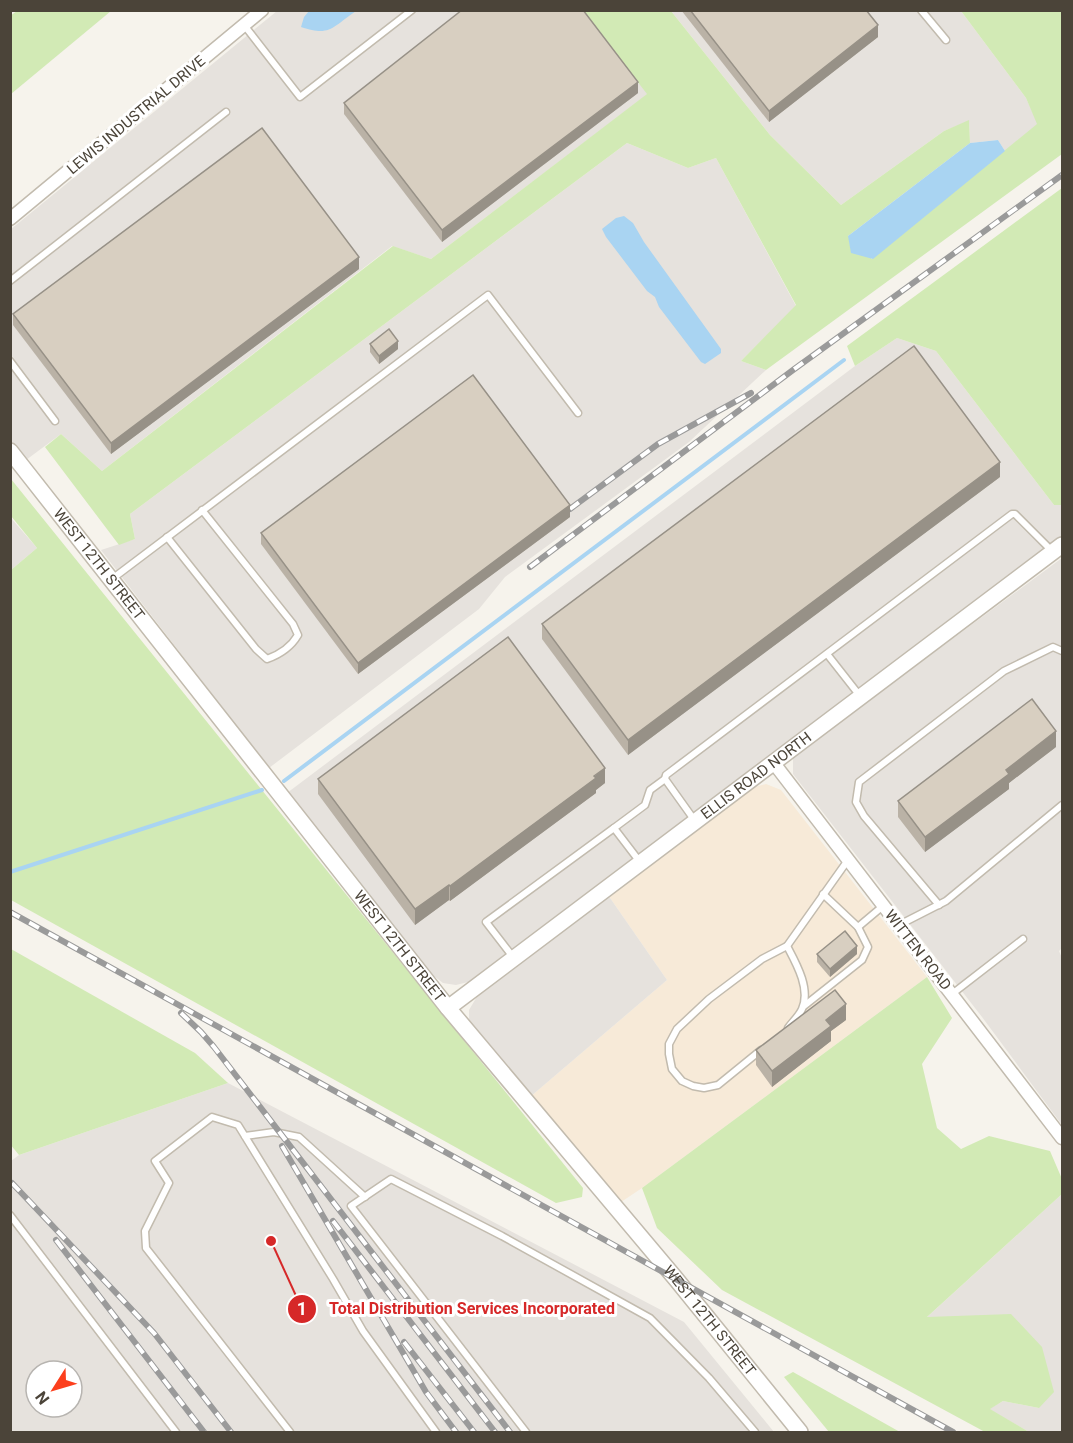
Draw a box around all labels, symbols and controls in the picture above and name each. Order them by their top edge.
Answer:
street label: LEWIS INDUSTRIAL DRIVE [63,52,209,178]
street label: WEST 12TH STREET [50,505,148,624]
street label: ELLIS ROAD NORTH [697,728,815,823]
street label: WEST 12TH STREET [350,887,449,1006]
street label: WITTEN ROAD [881,906,955,994]
street label: WEST 12TH STREET [659,1262,760,1379]
callout: Total Distribution Services Incorporated [287,1292,627,1326]
text: 1 [297,1298,307,1319]
text: Total Distribution Services Incorporated [329,1299,615,1318]
north arrow [24,1359,84,1419]
text: N [31,1387,53,1408]

